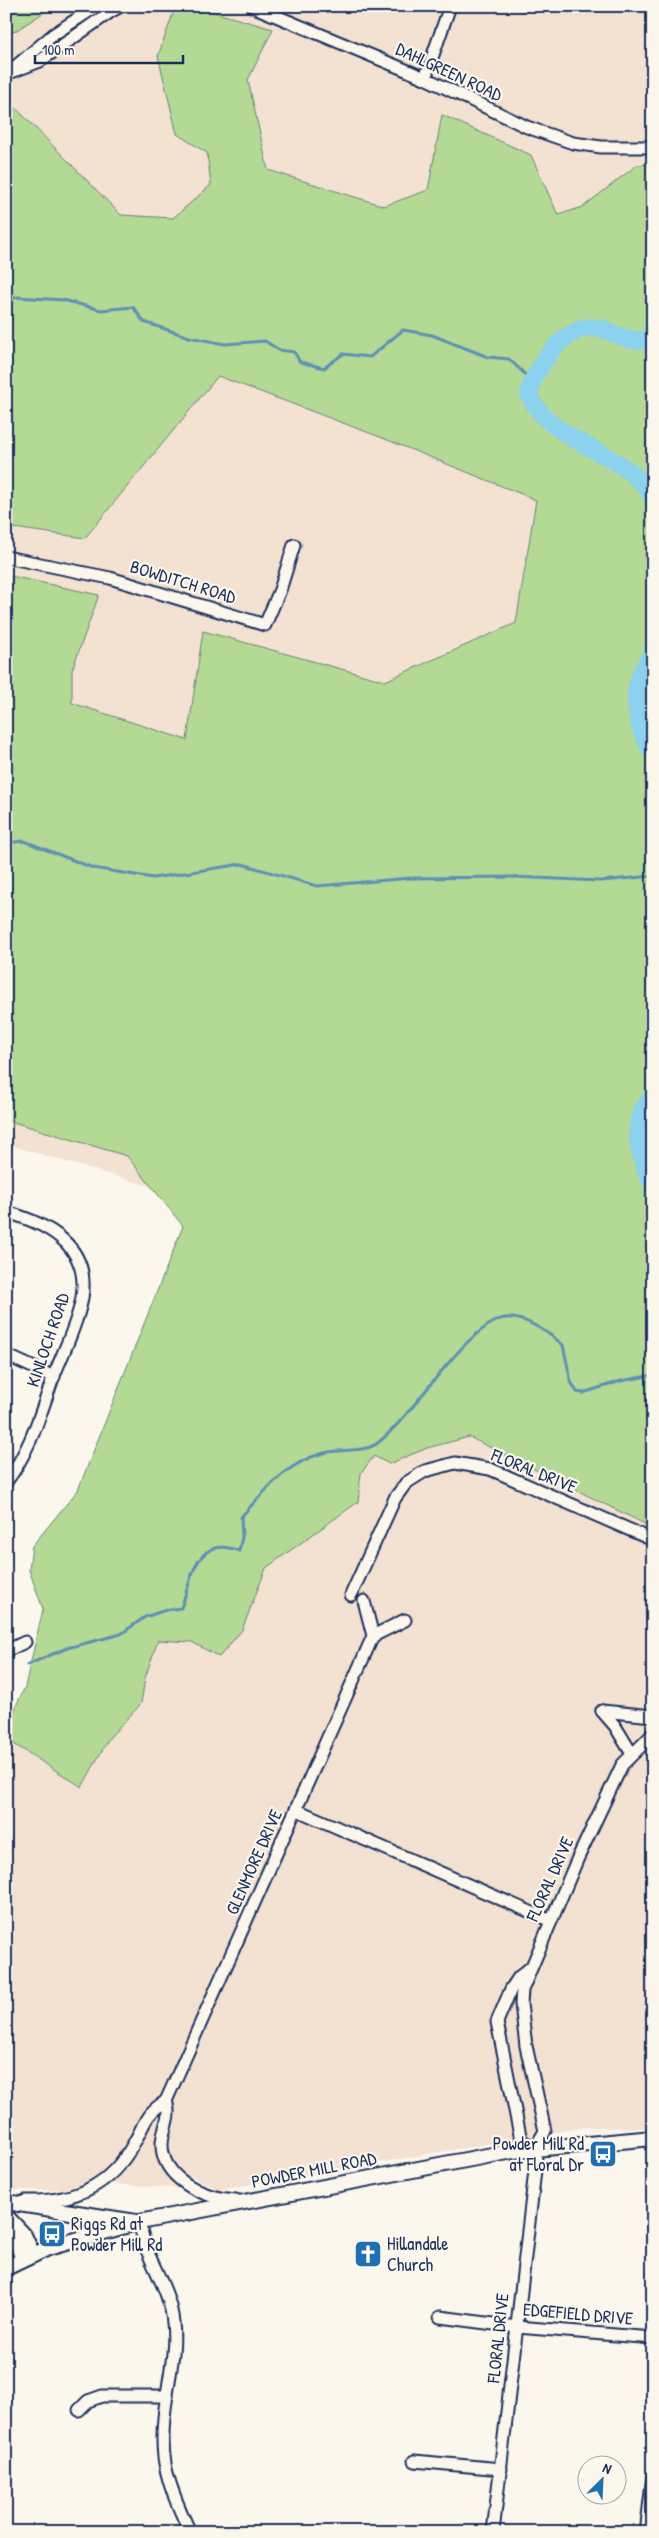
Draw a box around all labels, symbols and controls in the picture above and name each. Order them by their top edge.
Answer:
scale bar [35,32,182,64]
street label: DAHLGREEN ROAD [392,36,507,107]
text: 100 m [42,39,75,60]
street label: BOWDITCH ROAD [127,554,240,610]
street label: KINLOCH ROAD [20,1289,75,1390]
street label: FLORAL DRIVE [487,1442,581,1499]
street label: GLENMORE DRIVE [219,1805,288,1918]
street label: FLORAL DRIVE [519,1832,579,1926]
place label: Powder Mill Rd at Floral Dr [493,2131,584,2177]
bus stop icon: Powder Mill Rd at Floral Dr [588,2139,618,2169]
street label: POWDER MILL ROAD [249,2145,379,2194]
place label: Riggs Rd at Powder Mill Rd [71,2211,162,2257]
bus stop icon: Riggs Rd at Powder Mill Rd [37,2219,67,2249]
place label: Hillandale Church [387,2231,448,2277]
church icon: Hillandale Church [353,2239,383,2269]
street label: FLORAL DRIVE [480,2292,515,2385]
street label: EDGEFIELD DRIVE [522,2296,634,2331]
north arrow [576,2456,626,2506]
text: N [600,2457,615,2478]

